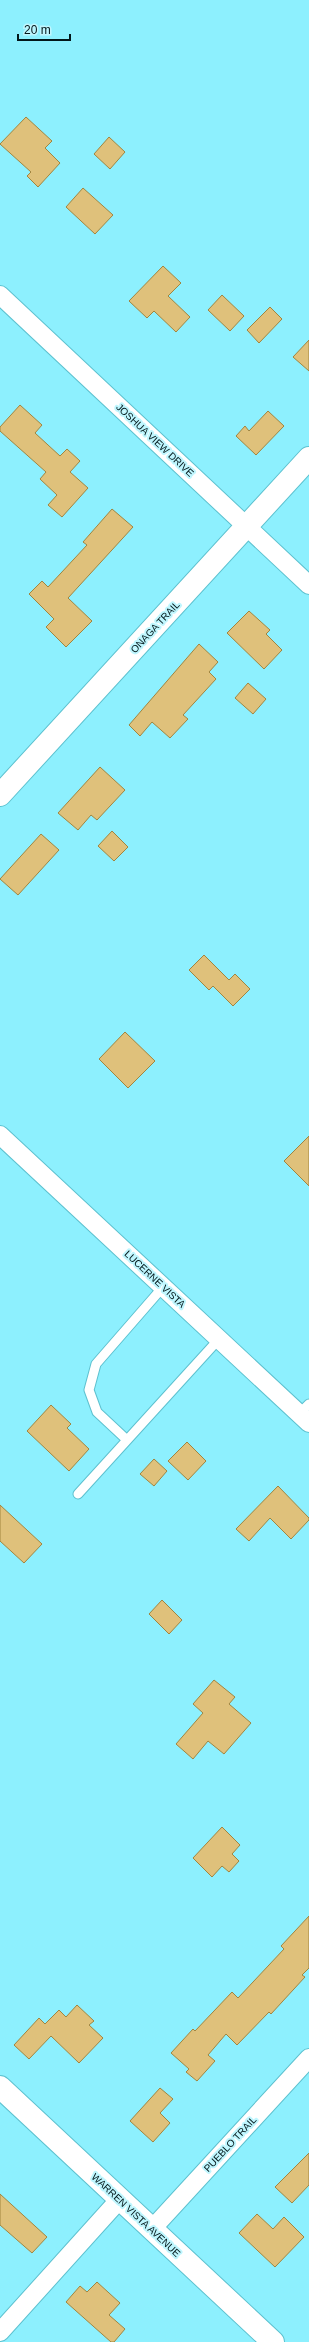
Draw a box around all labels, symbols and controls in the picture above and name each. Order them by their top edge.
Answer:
scale bar [18,16,70,42]
text: 20 m [24,23,51,37]
street label: JOSHUA VIEW DRIVE [114,401,196,479]
street label: ONAGA TRAIL [128,599,182,655]
street label: LUCERNE VISTA [122,1248,188,1310]
street label: PUEBLO TRAIL [202,2114,259,2174]
street label: WARREN VISTA AVENUE [89,2171,183,2259]

